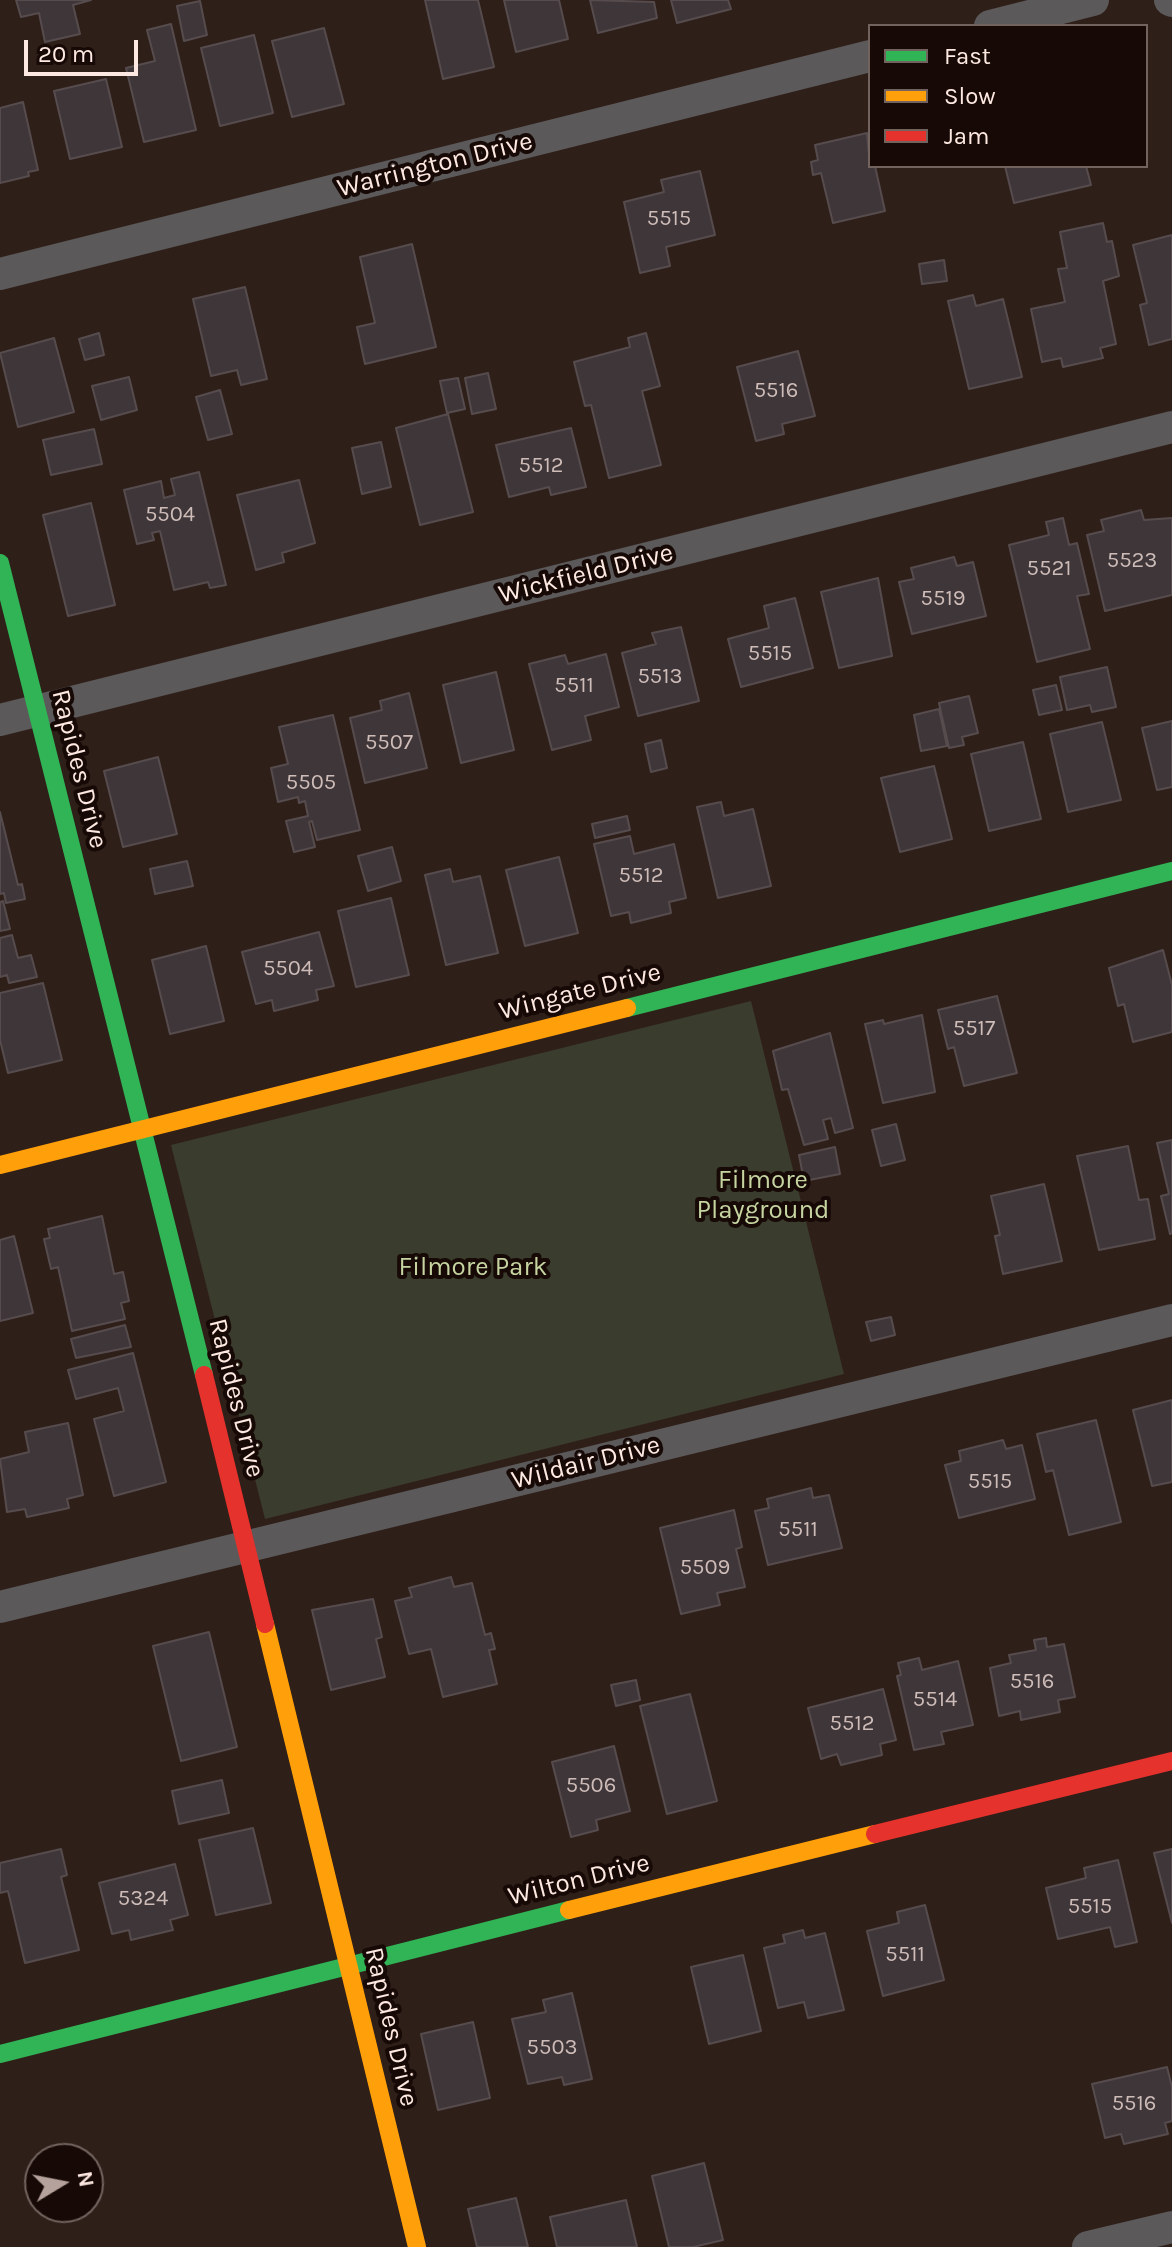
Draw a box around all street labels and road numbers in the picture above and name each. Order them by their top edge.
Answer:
street label: Warrington Drive [334,126,536,204]
street label: Wickfield Drive [496,537,676,611]
street label: Rapides Drive [44,686,114,852]
street label: Wingate Drive [496,957,664,1027]
street label: Rapides Drive [201,1315,271,1481]
street label: Wildair Drive [508,1429,664,1497]
street label: Wilton Drive [505,1847,653,1913]
street label: Rapides Drive [358,1944,424,2110]

